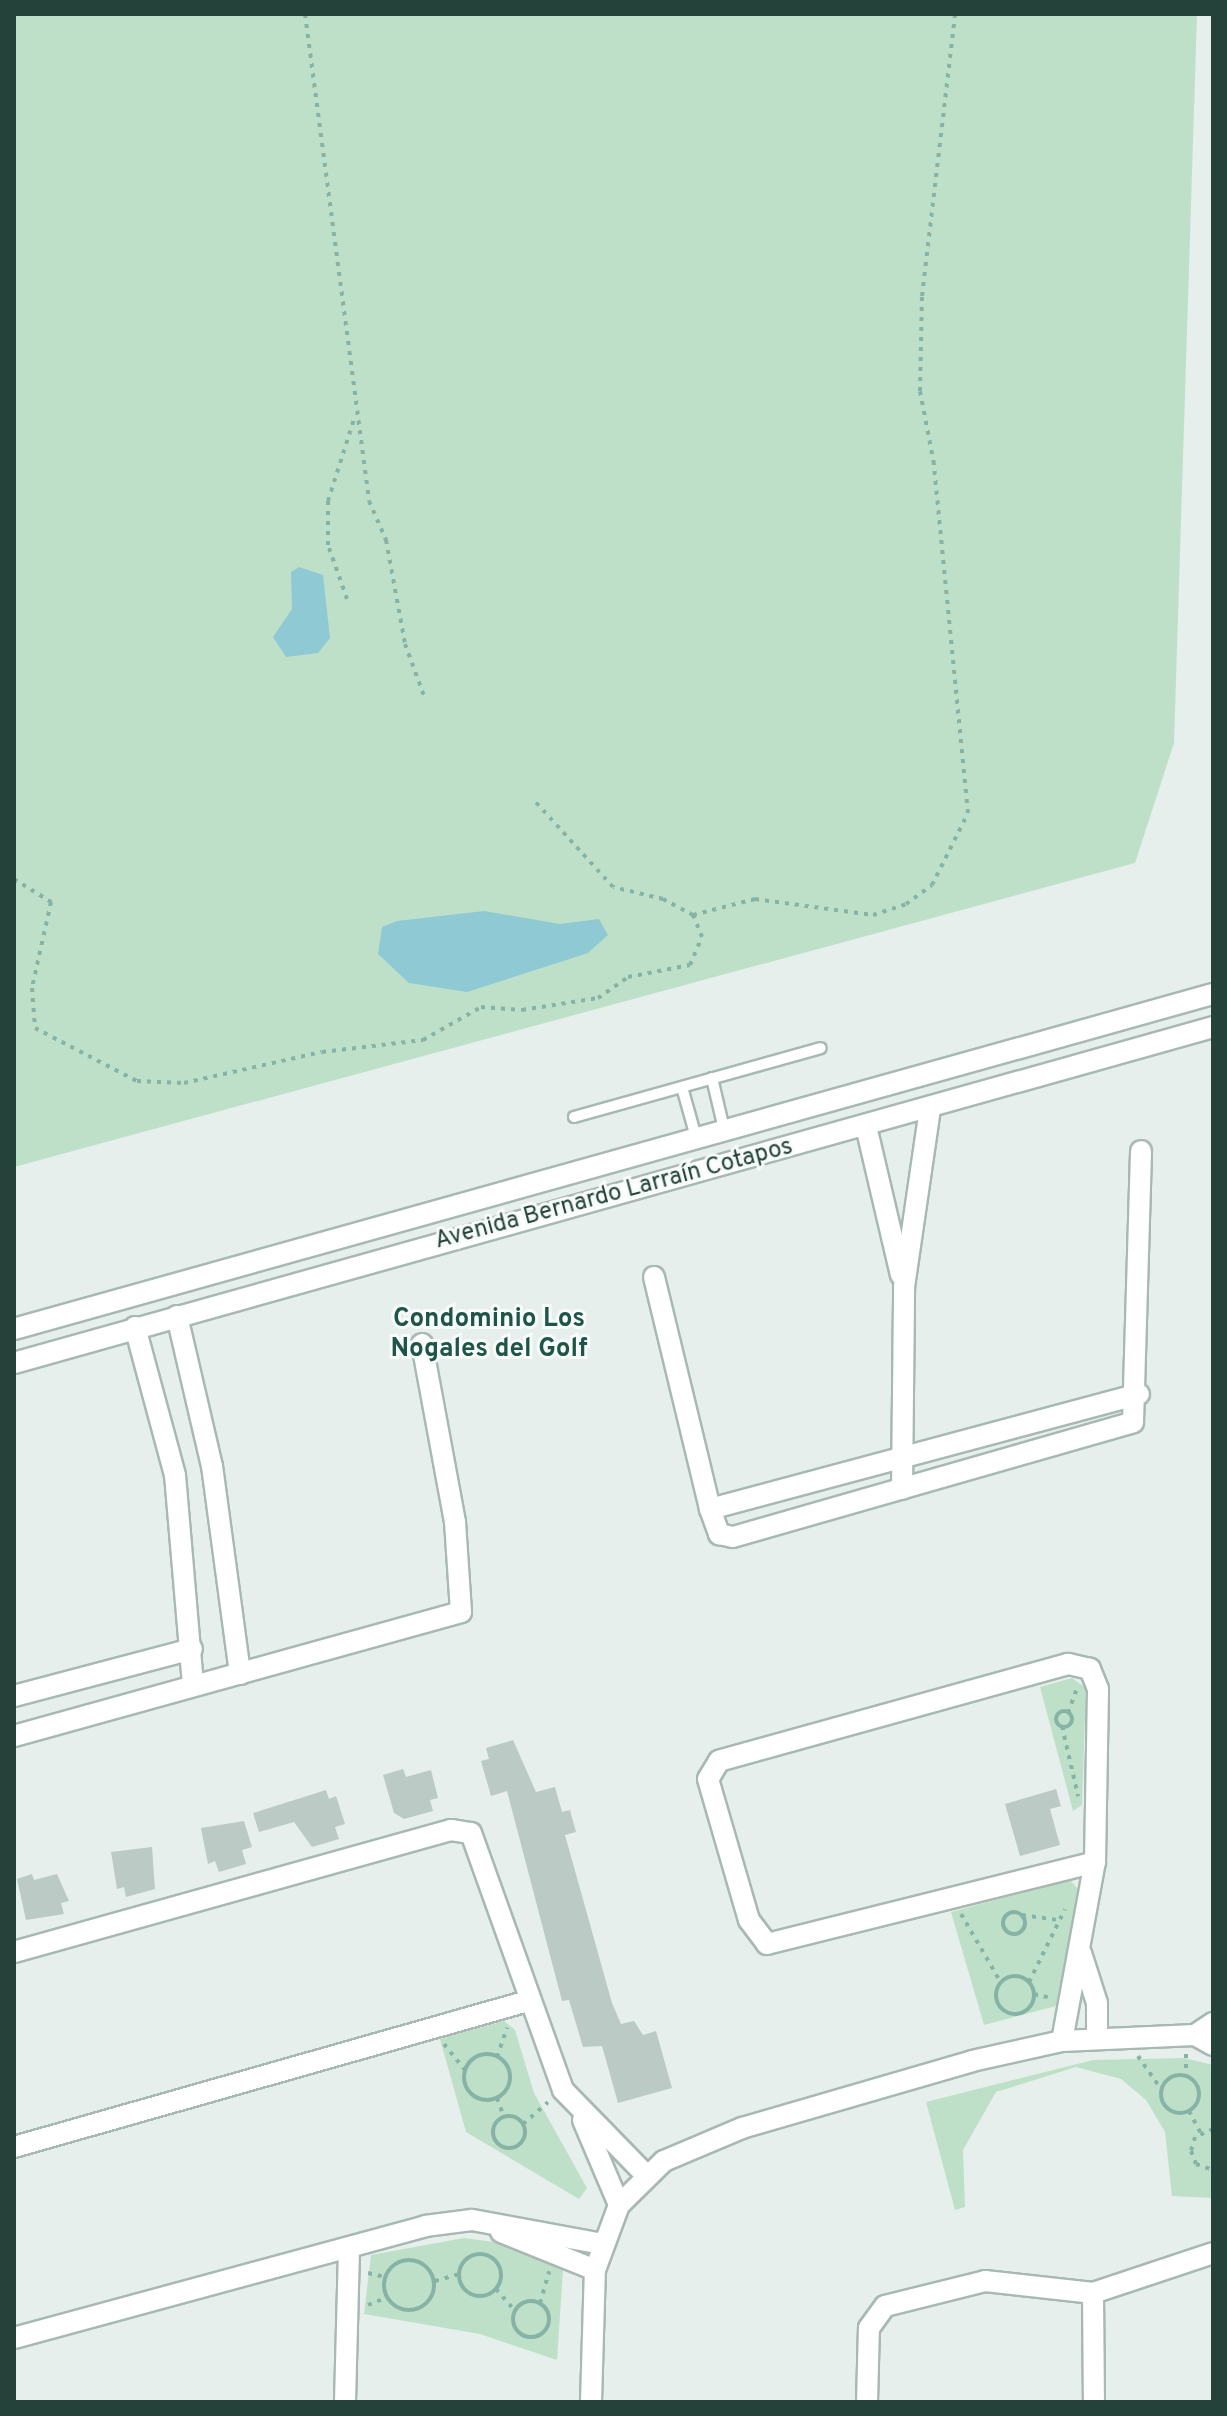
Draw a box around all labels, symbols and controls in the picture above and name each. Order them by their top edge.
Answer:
street label: Avenida Bernardo Larraín Cotapos [432,1133,796,1257]
district label: Condominio Los Nogales del Golf [390,1304,588,1366]

